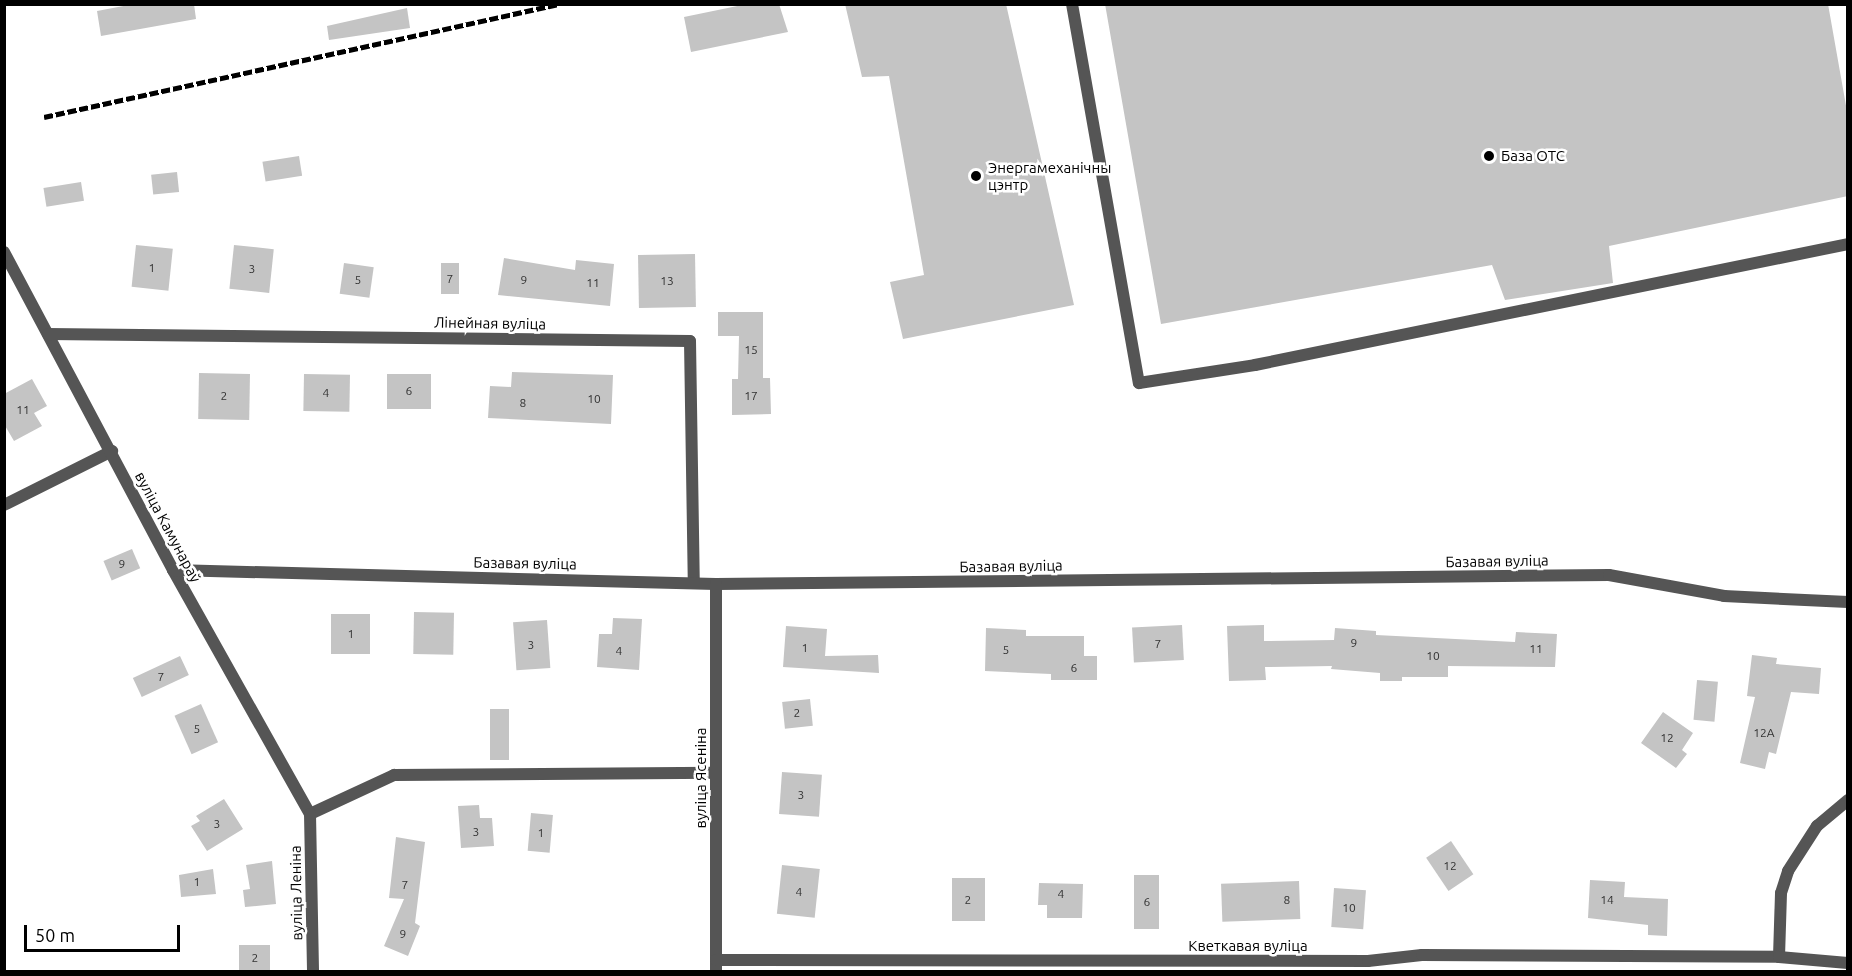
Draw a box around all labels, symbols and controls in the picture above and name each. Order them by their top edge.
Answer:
place label: База ОТС [1501,147,1565,165]
marker: База ОТС [1482,149,1496,163]
place label: Энергамеханічны цэнтр [988,158,1111,193]
marker: Энергамеханічны цэнтр [969,169,983,183]
house number: 1 [149,261,155,275]
house number: 3 [249,262,255,276]
house number: 7 [447,272,453,286]
house number: 5 [355,273,361,287]
house number: 9 [521,273,527,287]
house number: 13 [660,274,674,288]
house number: 11 [586,276,600,290]
street label: Лінейная вуліца [434,313,546,333]
house number: 15 [744,343,758,357]
house number: 6 [406,384,412,398]
house number: 4 [323,386,329,400]
house number: 2 [221,389,227,403]
house number: 17 [744,389,758,403]
house number: 10 [587,392,601,406]
house number: 8 [520,396,526,410]
house number: 11 [16,403,30,417]
street label: вуліца Камунараў [131,469,205,585]
street label: Базавая вуліца [1445,551,1549,571]
street label: Базавая вуліца [473,553,577,573]
street label: Базавая вуліца [959,556,1063,576]
house number: 9 [119,557,125,571]
house number: 1 [348,627,354,641]
house number: 9 [1351,636,1357,650]
house number: 7 [1155,637,1161,651]
house number: 3 [528,638,534,652]
house number: 1 [802,641,808,655]
house number: 11 [1529,642,1543,656]
house number: 5 [1003,643,1009,657]
house number: 4 [616,644,622,658]
house number: 10 [1426,649,1440,663]
house number: 6 [1071,661,1077,675]
house number: 7 [158,670,164,684]
house number: 2 [794,706,800,720]
house number: 5 [194,722,200,736]
house number: 12А [1753,726,1775,740]
street label: вуліца Ясеніна [692,727,710,829]
house number: 12 [1660,731,1674,745]
house number: 3 [798,788,804,802]
house number: 3 [214,817,220,831]
house number: 3 [473,825,479,839]
house number: 1 [538,826,544,840]
street label: вуліца Леніна [286,845,306,941]
house number: 12 [1443,859,1457,873]
house number: 1 [194,875,200,889]
house number: 7 [402,878,408,892]
house number: 4 [796,885,802,899]
house number: 4 [1058,887,1064,901]
house number: 2 [965,893,971,907]
house number: 8 [1284,893,1290,907]
house number: 14 [1600,893,1614,907]
house number: 6 [1144,895,1150,909]
house number: 10 [1342,901,1356,915]
scale bar [27,913,183,951]
text: 50 m [35,925,75,945]
house number: 9 [400,927,406,941]
street label: Кветкавая вуліца [1188,937,1308,955]
house number: 2 [252,951,258,965]

